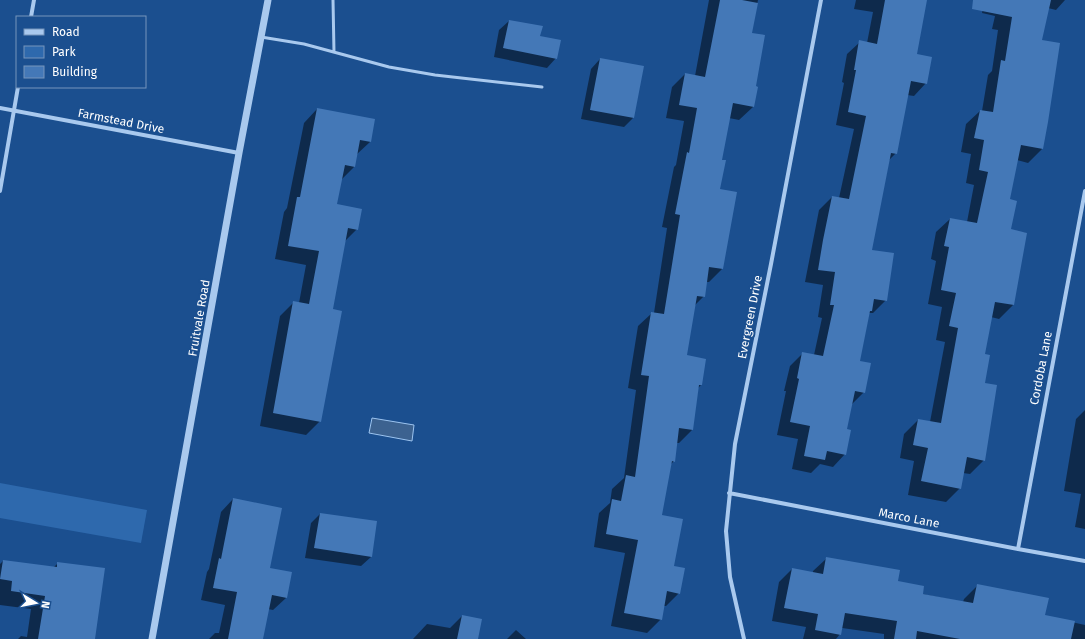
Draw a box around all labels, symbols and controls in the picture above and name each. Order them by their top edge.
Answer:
legend [16,16,146,88]
text: Road [52,25,80,39]
text: Park [52,45,76,59]
text: Building [52,65,98,79]
street label: Farmstead Drive [77,106,165,136]
street label: Evergreen Drive [735,274,765,360]
street label: Fruitvale Road [185,279,213,357]
street label: Cordoba Lane [1027,330,1055,406]
street label: Marco Lane [877,505,941,531]
north arrow [16,583,56,623]
text: N [38,600,52,609]

